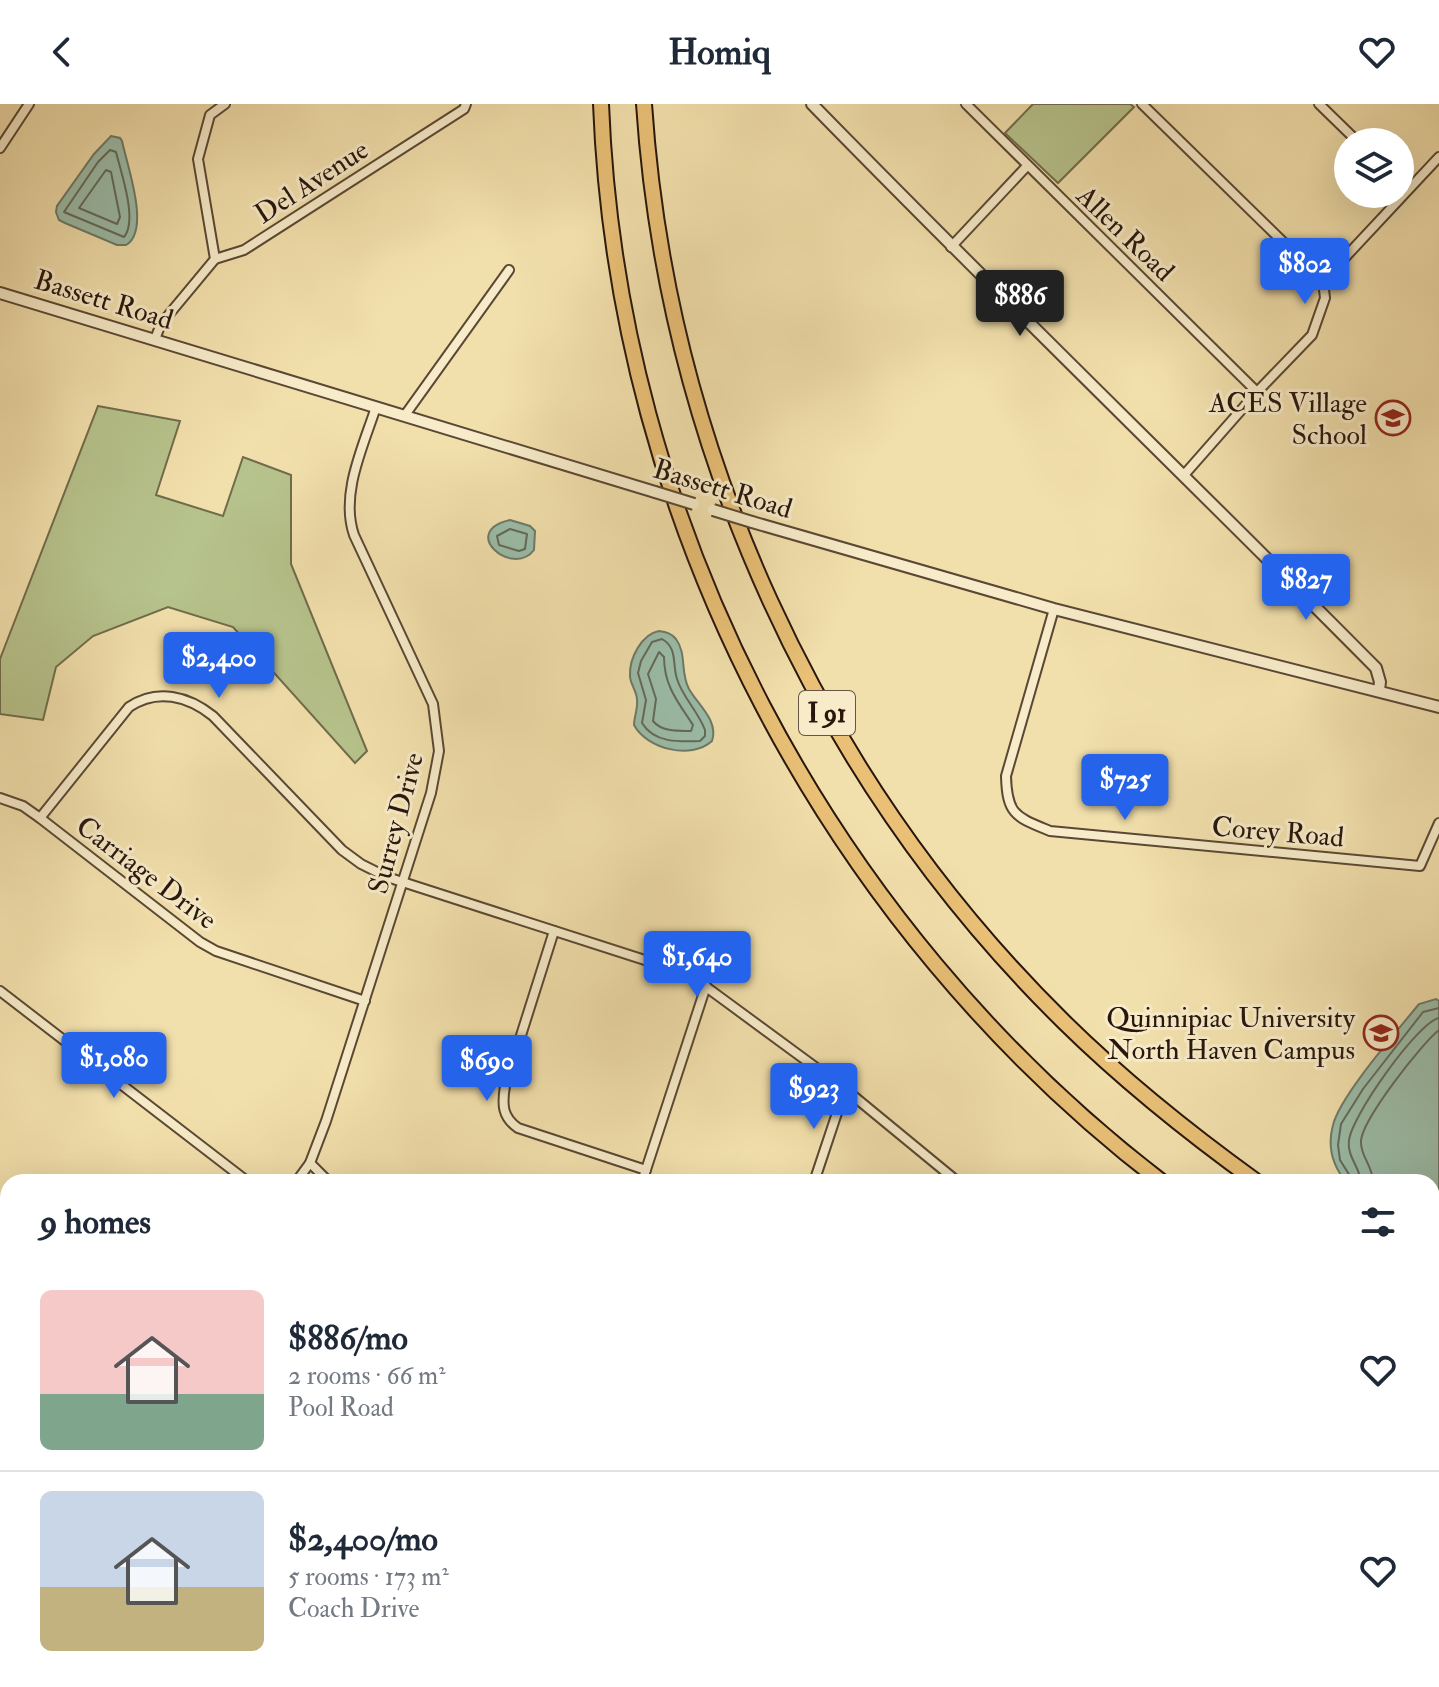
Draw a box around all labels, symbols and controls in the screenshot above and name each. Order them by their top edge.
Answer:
icon: back [40,30,84,74]
text: Homiq [668,30,771,75]
icon: heart [1355,30,1399,74]
map controls [1334,128,1414,208]
button: layers [1334,128,1414,208]
street label: Del Avenue [248,132,376,232]
street label: Allen Road [1068,178,1181,289]
pin: $802 [1258,238,1352,306]
text: $802 [1278,248,1332,280]
street label: Bassett Road [30,263,177,338]
pin: $886 [973,270,1067,338]
text: $886 [994,280,1046,312]
place label: ACES Village School [1208,386,1367,453]
school or university icon: ACES Village School [1374,399,1412,437]
street label: Bassett Road [649,452,796,527]
pin: $827 [1259,554,1353,622]
text: $827 [1280,564,1332,596]
pin: $2,400 [154,632,284,700]
text: $2,400 [181,642,257,674]
road number: I 91 [799,691,855,735]
street label: Surrey Drive [361,749,432,898]
pin: $725 [1078,754,1172,822]
text: $725 [1099,764,1151,796]
street label: Carriage Drive [69,809,224,938]
street label: Corey Road [1210,809,1346,856]
pin: $1,640 [632,931,762,999]
text: $1,640 [662,941,732,973]
place label: Quinnipiac University North Haven Campus [1106,1001,1356,1068]
school or university icon: Quinnipiac University North Haven Campus [1362,1014,1400,1052]
pin: $1,080 [49,1032,179,1100]
pin: $690 [440,1035,534,1103]
text: $1,080 [79,1042,149,1074]
text: $690 [460,1045,514,1077]
pin: $923 [767,1063,861,1131]
text: $923 [788,1073,840,1105]
icon: filters [1356,1200,1400,1244]
text: 9 homes [40,1201,151,1244]
text: $886/mo [288,1317,408,1360]
icon: home [104,1322,200,1418]
icon: heart [1356,1348,1400,1392]
text: 2 rooms · 66 m² [288,1360,446,1392]
text: Pool Road [288,1392,394,1424]
text: $2,400/mo [288,1518,438,1561]
icon: home [104,1523,200,1619]
icon: heart [1356,1549,1400,1593]
text: 5 rooms · 173 m² [288,1561,449,1593]
text: Coach Drive [288,1593,419,1625]

